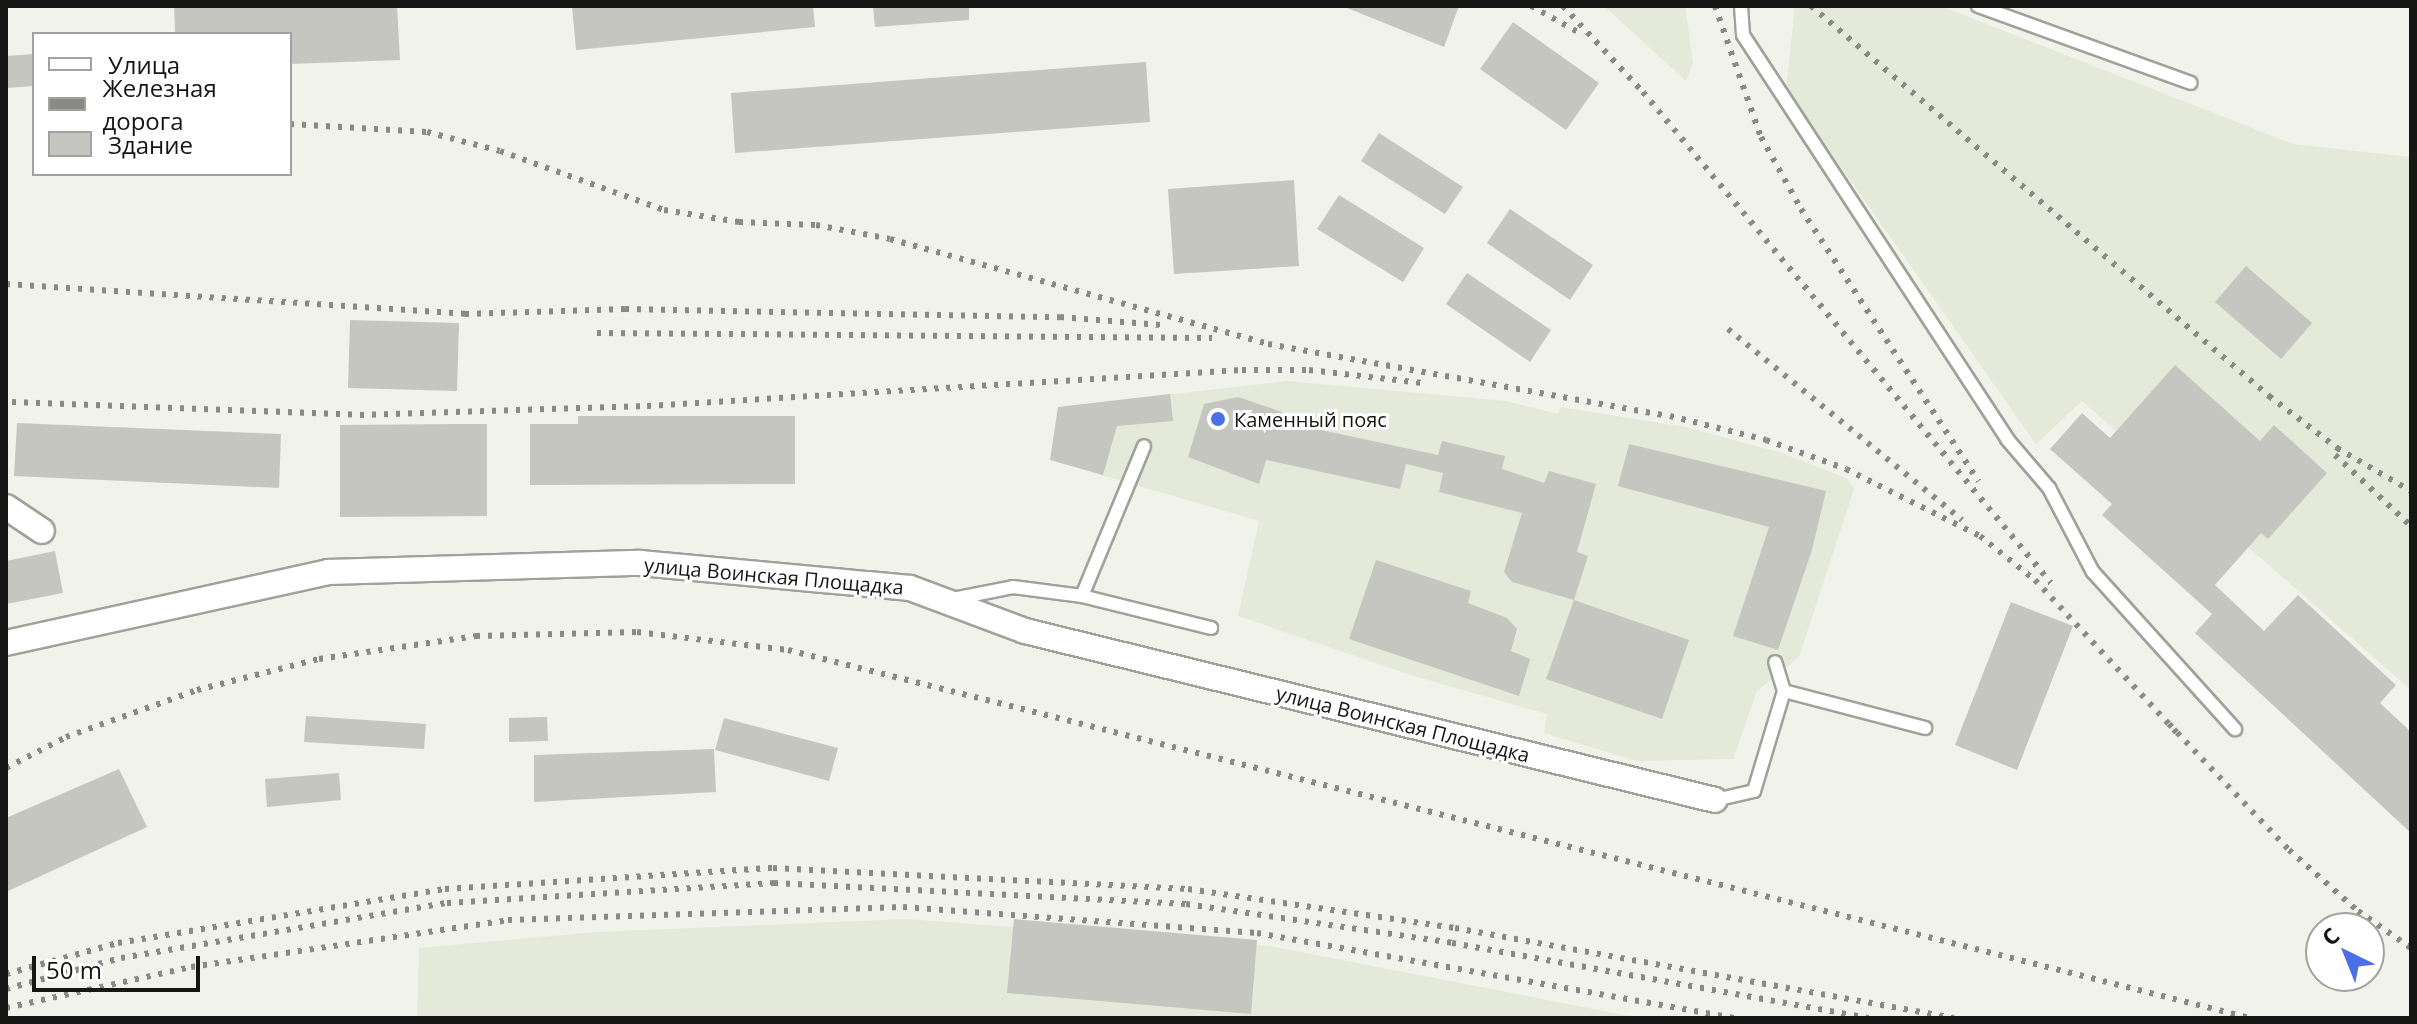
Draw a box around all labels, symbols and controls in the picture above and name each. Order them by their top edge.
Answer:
legend [32,32,292,176]
text: Улица [108,48,180,81]
text: Железная дорога [102,71,217,137]
text: Здание [108,128,193,161]
place label: Каменный пояс [1234,407,1387,431]
marker: Каменный пояс [1209,410,1227,428]
street label: улица Воинская Площадка [643,553,905,599]
street label: улица Воинская Площадка [1274,681,1532,767]
north arrow [2305,912,2385,992]
text: С [2315,920,2345,952]
scale bar [36,940,204,990]
text: 50 m [46,953,102,986]

